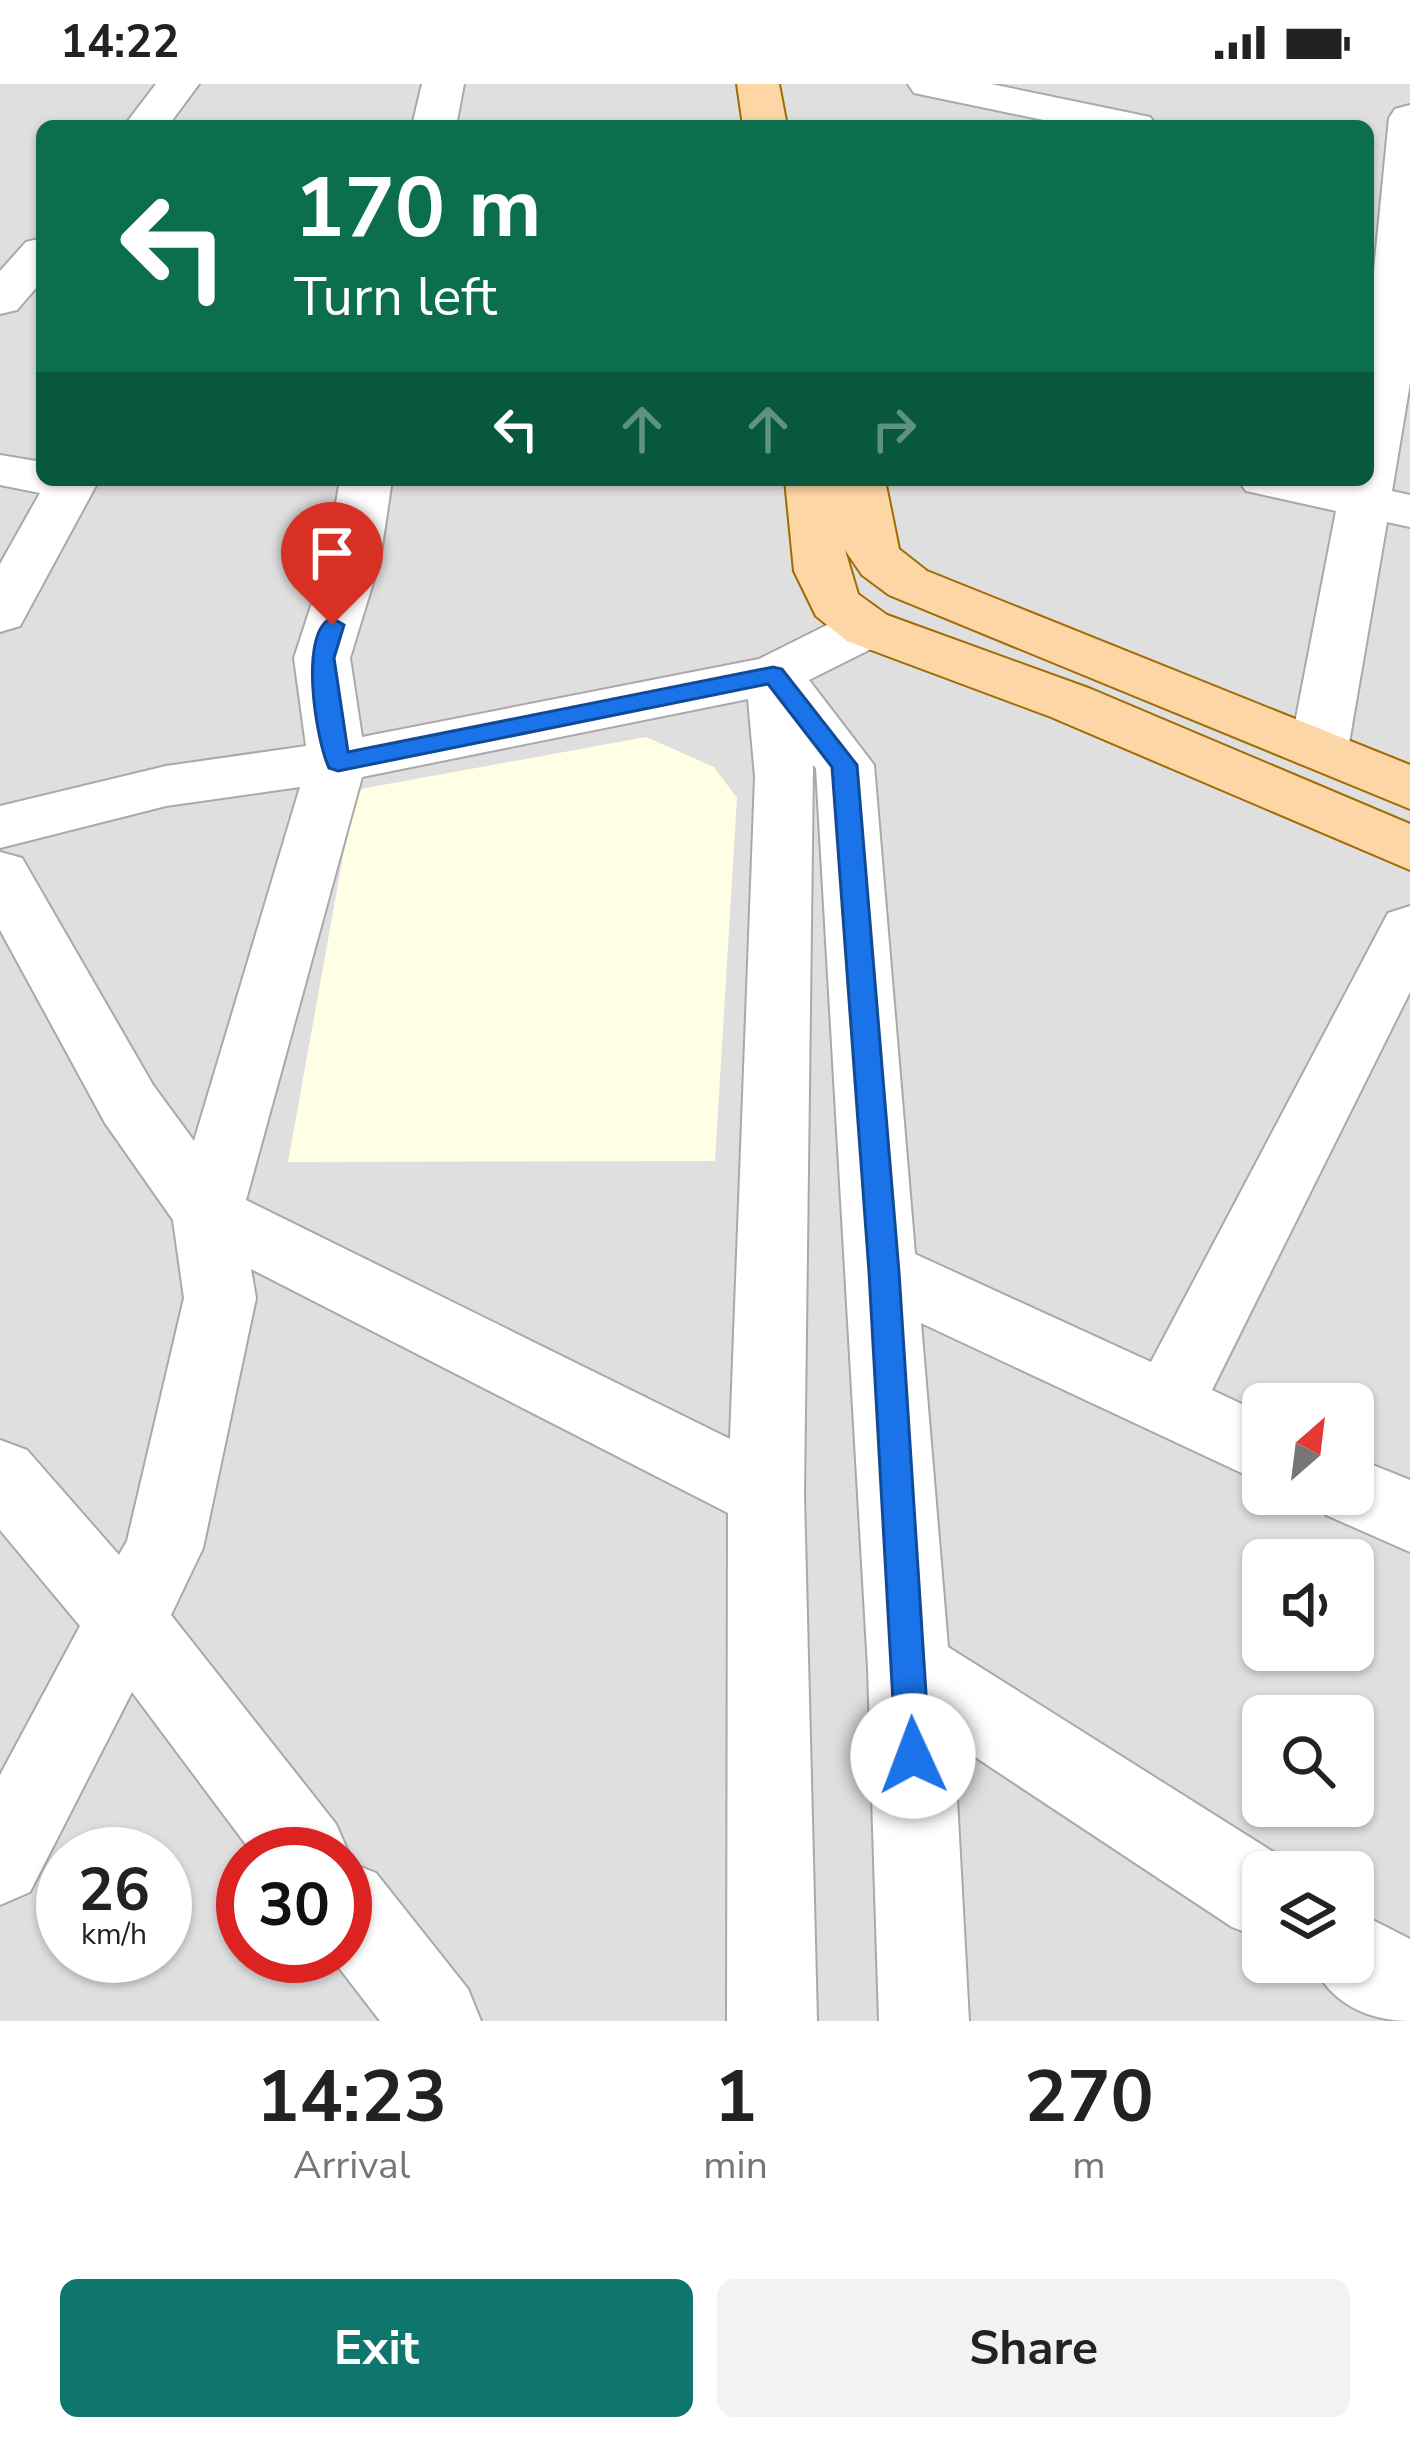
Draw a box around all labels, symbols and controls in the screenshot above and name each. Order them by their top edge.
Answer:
text: 14:22 [60,12,179,73]
text: 170 m [294,151,542,266]
icon: left [96,168,252,324]
text: Turn left [294,260,497,334]
icon: left [483,396,549,462]
icon: ahead [609,396,675,462]
icon: ahead [735,396,801,462]
icon: right [861,396,927,462]
pin [281,502,383,625]
icon: arrive [299,520,365,586]
north arrow [1242,1383,1374,1515]
map controls [1242,1383,1374,1983]
button: sound [1242,1539,1374,1671]
position arrow [850,1693,976,1819]
button: search [1242,1695,1374,1827]
speed limit sign: 30 [216,1827,372,1983]
text: 26 [78,1849,150,1931]
button: layers [1242,1851,1374,1983]
text: km/h [81,1914,147,1955]
text: 14:23 [256,2048,447,2146]
text: 1 [714,2048,757,2146]
text: 270 [1024,2048,1154,2146]
text: Arrival [293,2139,410,2192]
text: min [703,2139,768,2192]
text: m [1072,2139,1106,2192]
button: Exit [60,2279,693,2417]
button: Share [717,2279,1350,2417]

